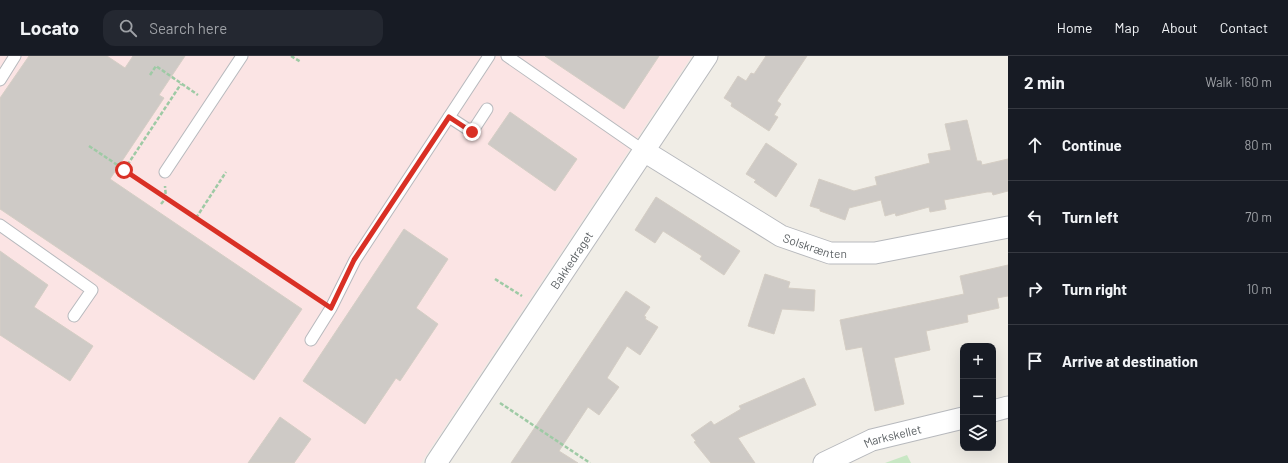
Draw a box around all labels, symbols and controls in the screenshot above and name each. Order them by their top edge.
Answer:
search box [103,10,383,46]
text: Locato [20,16,79,39]
icon: search [117,17,139,39]
text: Search here [149,19,227,37]
text: Home [1057,19,1093,36]
text: Map [1115,19,1139,36]
text: About [1161,19,1198,36]
text: Contact [1220,19,1268,36]
text: 2 min [1024,72,1065,92]
text: Walk · 160 m [1205,74,1272,90]
route end [463,123,481,141]
icon: ahead [1024,134,1046,156]
text: Continue [1062,136,1122,154]
text: 80 m [1245,137,1272,153]
route start [115,161,133,179]
icon: left [1024,206,1046,228]
text: Turn left [1062,208,1118,226]
text: 70 m [1245,209,1272,225]
street label: Bakkedraget [547,229,595,291]
street label: Solskrænten [781,230,847,260]
icon: right [1024,278,1046,300]
text: Turn right [1062,280,1127,298]
text: 10 m [1247,281,1272,297]
map controls [960,343,996,451]
button: + [960,343,996,379]
icon: arrive [1024,350,1046,372]
text: Arrive at destination [1062,352,1198,370]
button: − [960,379,996,415]
button: layers [960,415,996,451]
street label: Markskellet [861,421,923,450]

